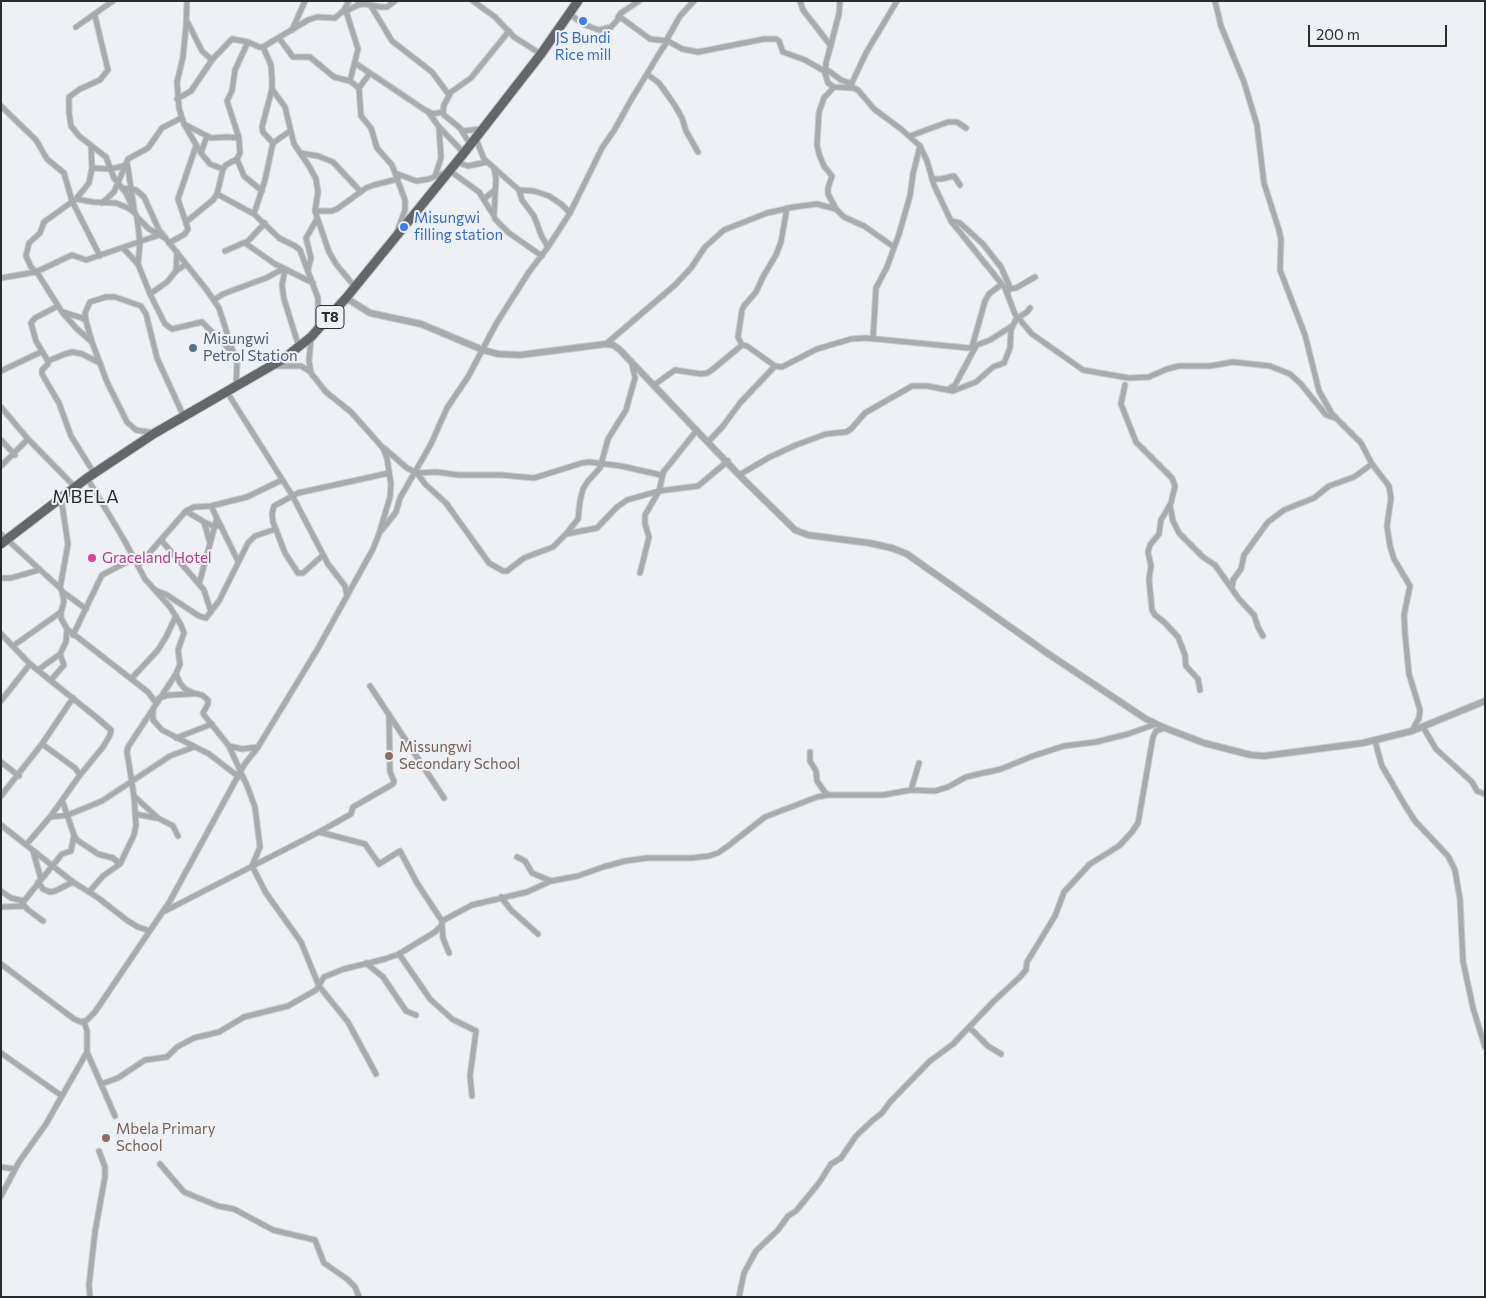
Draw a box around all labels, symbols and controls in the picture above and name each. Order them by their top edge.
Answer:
marker: JS Bundi Rice mill [577,15,589,27]
scale bar [1311,15,1450,47]
text: 200 m [1316,25,1360,43]
place label: JS Bundi Rice mill [555,29,611,64]
place label: Misungwi filling station [414,209,503,244]
marker: Misungwi filling station [398,221,410,233]
road number: T8 [316,306,344,328]
place label: Misungwi Petrol Station [203,330,298,365]
marker: Misungwi Petrol Station [187,342,199,354]
district label: MBELA [52,486,120,508]
place label: Graceland Hotel [102,549,212,567]
marker: Graceland Hotel [86,552,98,564]
place label: Missungwi Secondary School [399,738,520,773]
marker: Missungwi Secondary School [383,750,395,762]
place label: Mbela Primary School [116,1120,216,1155]
marker: Mbela Primary School [100,1132,112,1144]

